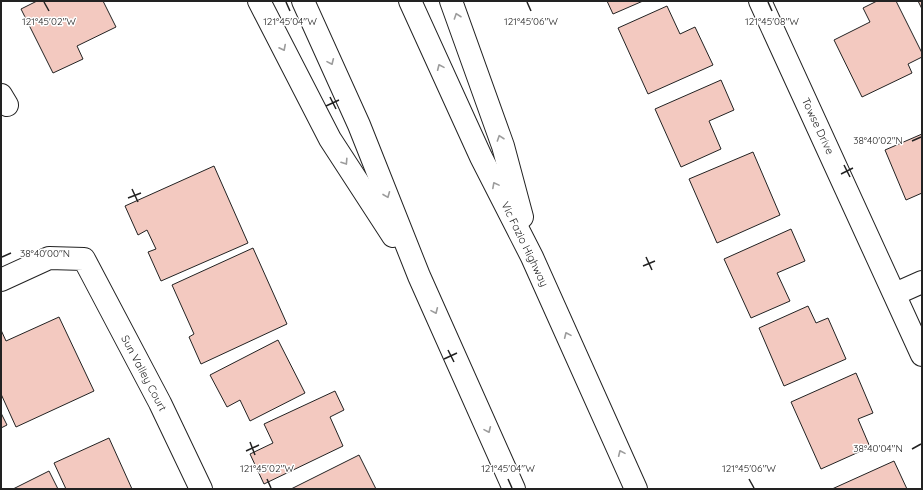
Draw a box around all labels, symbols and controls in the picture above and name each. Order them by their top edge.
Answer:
one-way arrow [453,12,461,19]
text: 121°45'02"W [22,15,76,28]
text: 121°45'04"W [263,15,317,28]
text: 121°45'06"W [504,15,558,28]
text: 121°45'08"W [745,15,799,28]
one-way arrow [278,44,286,51]
one-way arrow [326,58,334,66]
one-way arrow [437,64,445,72]
street label: Towse Drive [799,95,837,157]
text: 38°40'02"N [853,134,903,147]
one-way arrow [496,135,505,142]
one-way arrow [340,158,347,165]
one-way arrow [492,182,500,189]
one-way arrow [382,191,390,198]
street label: Vic Fazio Highway [498,199,552,289]
text: 38°40'00"N [20,247,70,260]
one-way arrow [430,307,438,315]
one-way arrow [564,331,572,338]
street label: Sun Valley Court [118,333,170,414]
one-way arrow [483,426,491,434]
text: 38°40'04"N [853,442,903,455]
one-way arrow [617,450,625,457]
text: 121°45'02"W [240,462,294,475]
text: 121°45'04"W [481,462,535,475]
text: 121°45'06"W [722,462,776,475]

